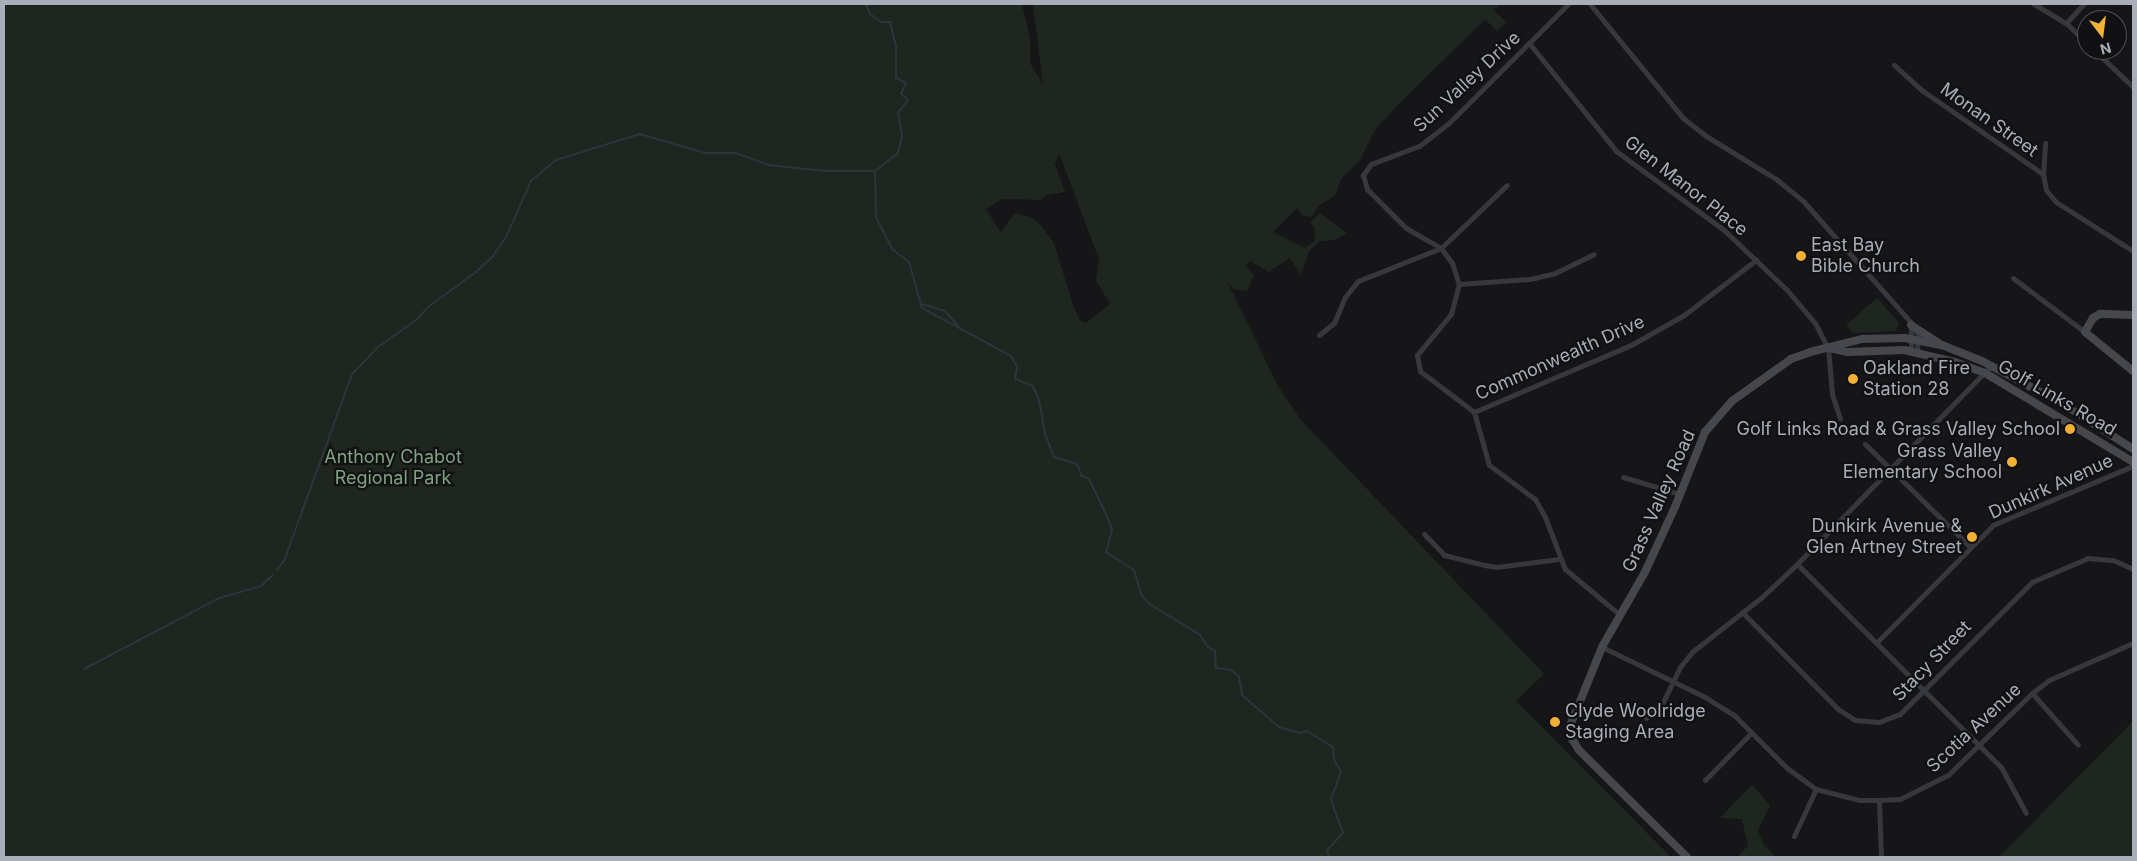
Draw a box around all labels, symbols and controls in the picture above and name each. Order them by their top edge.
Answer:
north arrow [2077,10,2127,60]
street label: Sun Valley Drive [1409,27,1525,137]
text: N [2098,39,2113,59]
street label: Monan Street [1936,78,2042,162]
street label: Glen Manor Place [1620,131,1752,241]
place label: East Bay Bible Church [1811,235,1920,278]
marker: East Bay Bible Church [1795,250,1807,262]
street label: Commonwealth Drive [1472,311,1648,405]
street label: Golf Links Road [1994,355,2120,441]
place label: Oakland Fire Station 28 [1863,358,1970,400]
marker: Oakland Fire Station 28 [1847,373,1859,385]
place label: Golf Links Road & Grass Valley School [1736,418,2060,440]
marker: Golf Links Road & Grass Valley School [2064,423,2076,435]
street label: Grass Valley Road [1618,427,1700,575]
place label: Grass Valley Elementary School [1843,441,2002,484]
park label: Anthony Chabot Regional Park [324,447,462,489]
street label: Dunkirk Avenue [1986,450,2116,524]
marker: Grass Valley Elementary School [2006,456,2018,468]
place label: Dunkirk Avenue & Glen Artney Street [1806,516,1962,558]
marker: Dunkirk Avenue & Glen Artney Street [1966,531,1978,543]
street label: Stacy Street [1888,616,1976,706]
street label: Scotia Avenue [1922,679,2026,777]
place label: Clyde Woolridge Staging Area [1565,701,1706,744]
marker: Clyde Woolridge Staging Area [1549,716,1561,728]

